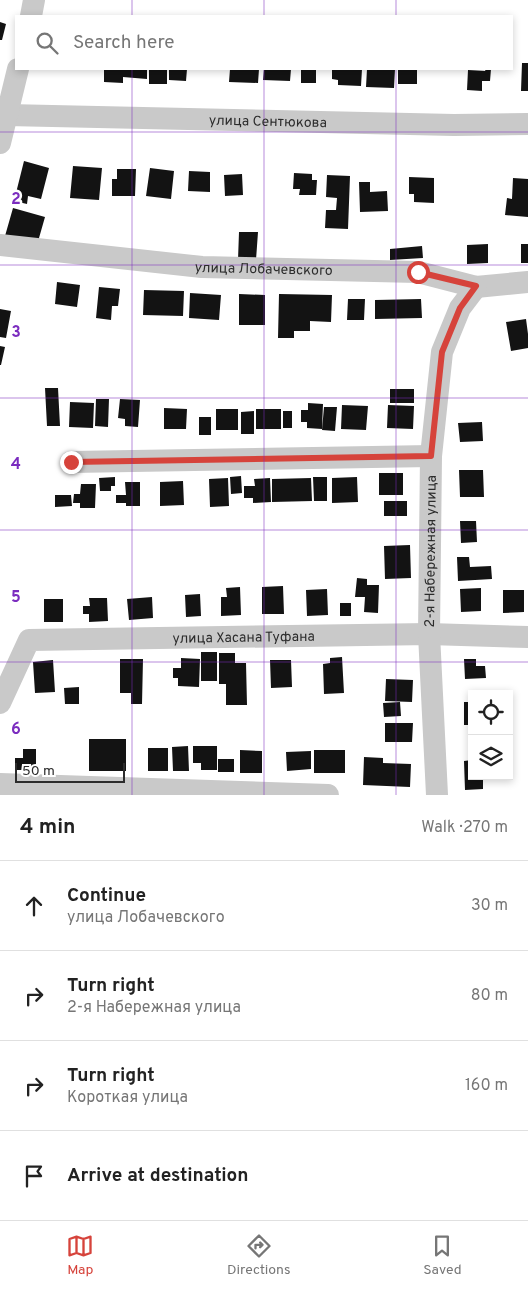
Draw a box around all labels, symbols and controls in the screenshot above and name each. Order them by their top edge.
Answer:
search box [15,15,513,70]
icon: search [33,29,61,57]
text: Search here [73,31,175,55]
street label: улица Сентюкова [209,113,327,132]
text: 2 [11,190,21,210]
street label: улица Лобачевского [194,259,333,280]
route start [407,261,430,284]
text: 3 [11,323,21,343]
route end [60,451,83,474]
text: 4 [11,455,21,475]
street label: 2-я Набережная улица [422,475,441,627]
text: 5 [11,588,21,608]
street label: улица Хасана Туфана [172,629,315,648]
map controls [468,690,513,780]
button: locate [468,690,513,735]
text: 6 [11,720,21,740]
button: layers [468,735,513,780]
scale bar [15,760,125,783]
text: 50 m [22,763,55,780]
text: 4 min [20,814,76,841]
text: Walk · 270 m [421,818,508,838]
text: Continue [67,884,146,908]
icon: ahead [20,892,48,920]
text: 30 m [471,896,508,916]
text: улица Лобачевского [67,908,225,928]
text: Turn right [67,974,155,998]
icon: right [20,982,48,1010]
text: 80 m [471,986,508,1006]
text: 2-я Набережная улица [67,998,241,1018]
text: Turn right [67,1064,155,1088]
icon: right [20,1072,48,1100]
text: 160 m [465,1076,508,1096]
text: Короткая улица [67,1088,188,1108]
icon: arrive [20,1162,48,1190]
text: Arrive at destination [67,1164,248,1188]
tab: Map [66,1232,94,1279]
tab: Directions [227,1232,291,1279]
tab: Saved [423,1232,462,1279]

